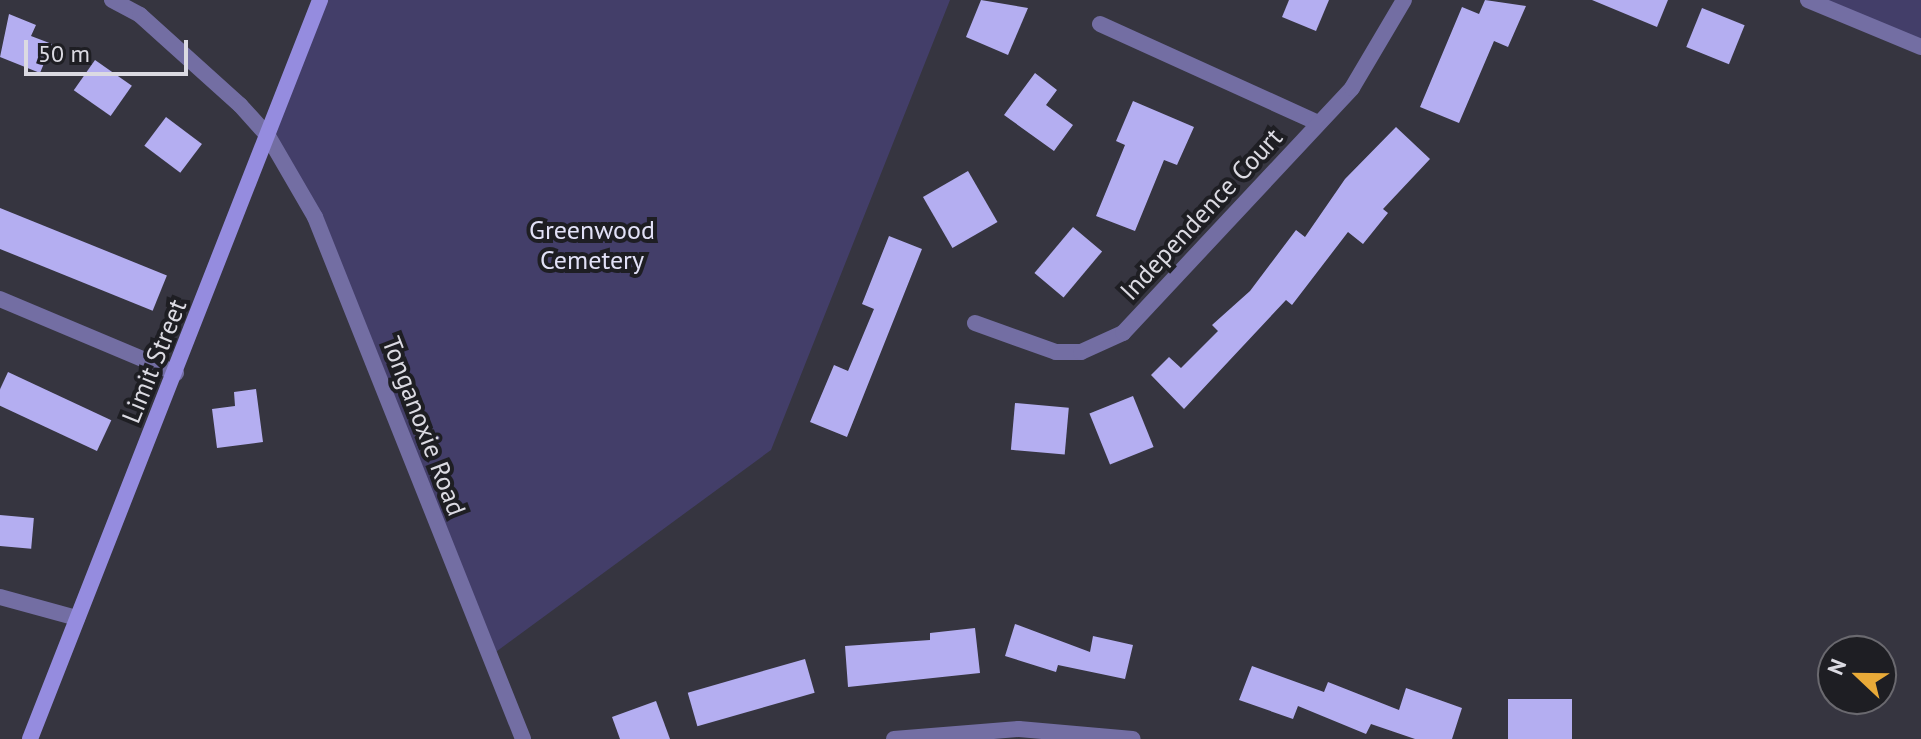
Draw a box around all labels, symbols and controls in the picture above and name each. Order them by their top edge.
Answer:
scale bar [28,24,192,74]
text: 50 m [38,38,90,69]
street label: Independence Court [1113,122,1289,306]
park label: Greenwood Cemetery [529,214,655,276]
street label: Limit Street [115,295,193,427]
street label: Tonganoxie Road [376,332,472,520]
north arrow [1817,635,1897,715]
text: N [1821,655,1852,679]

